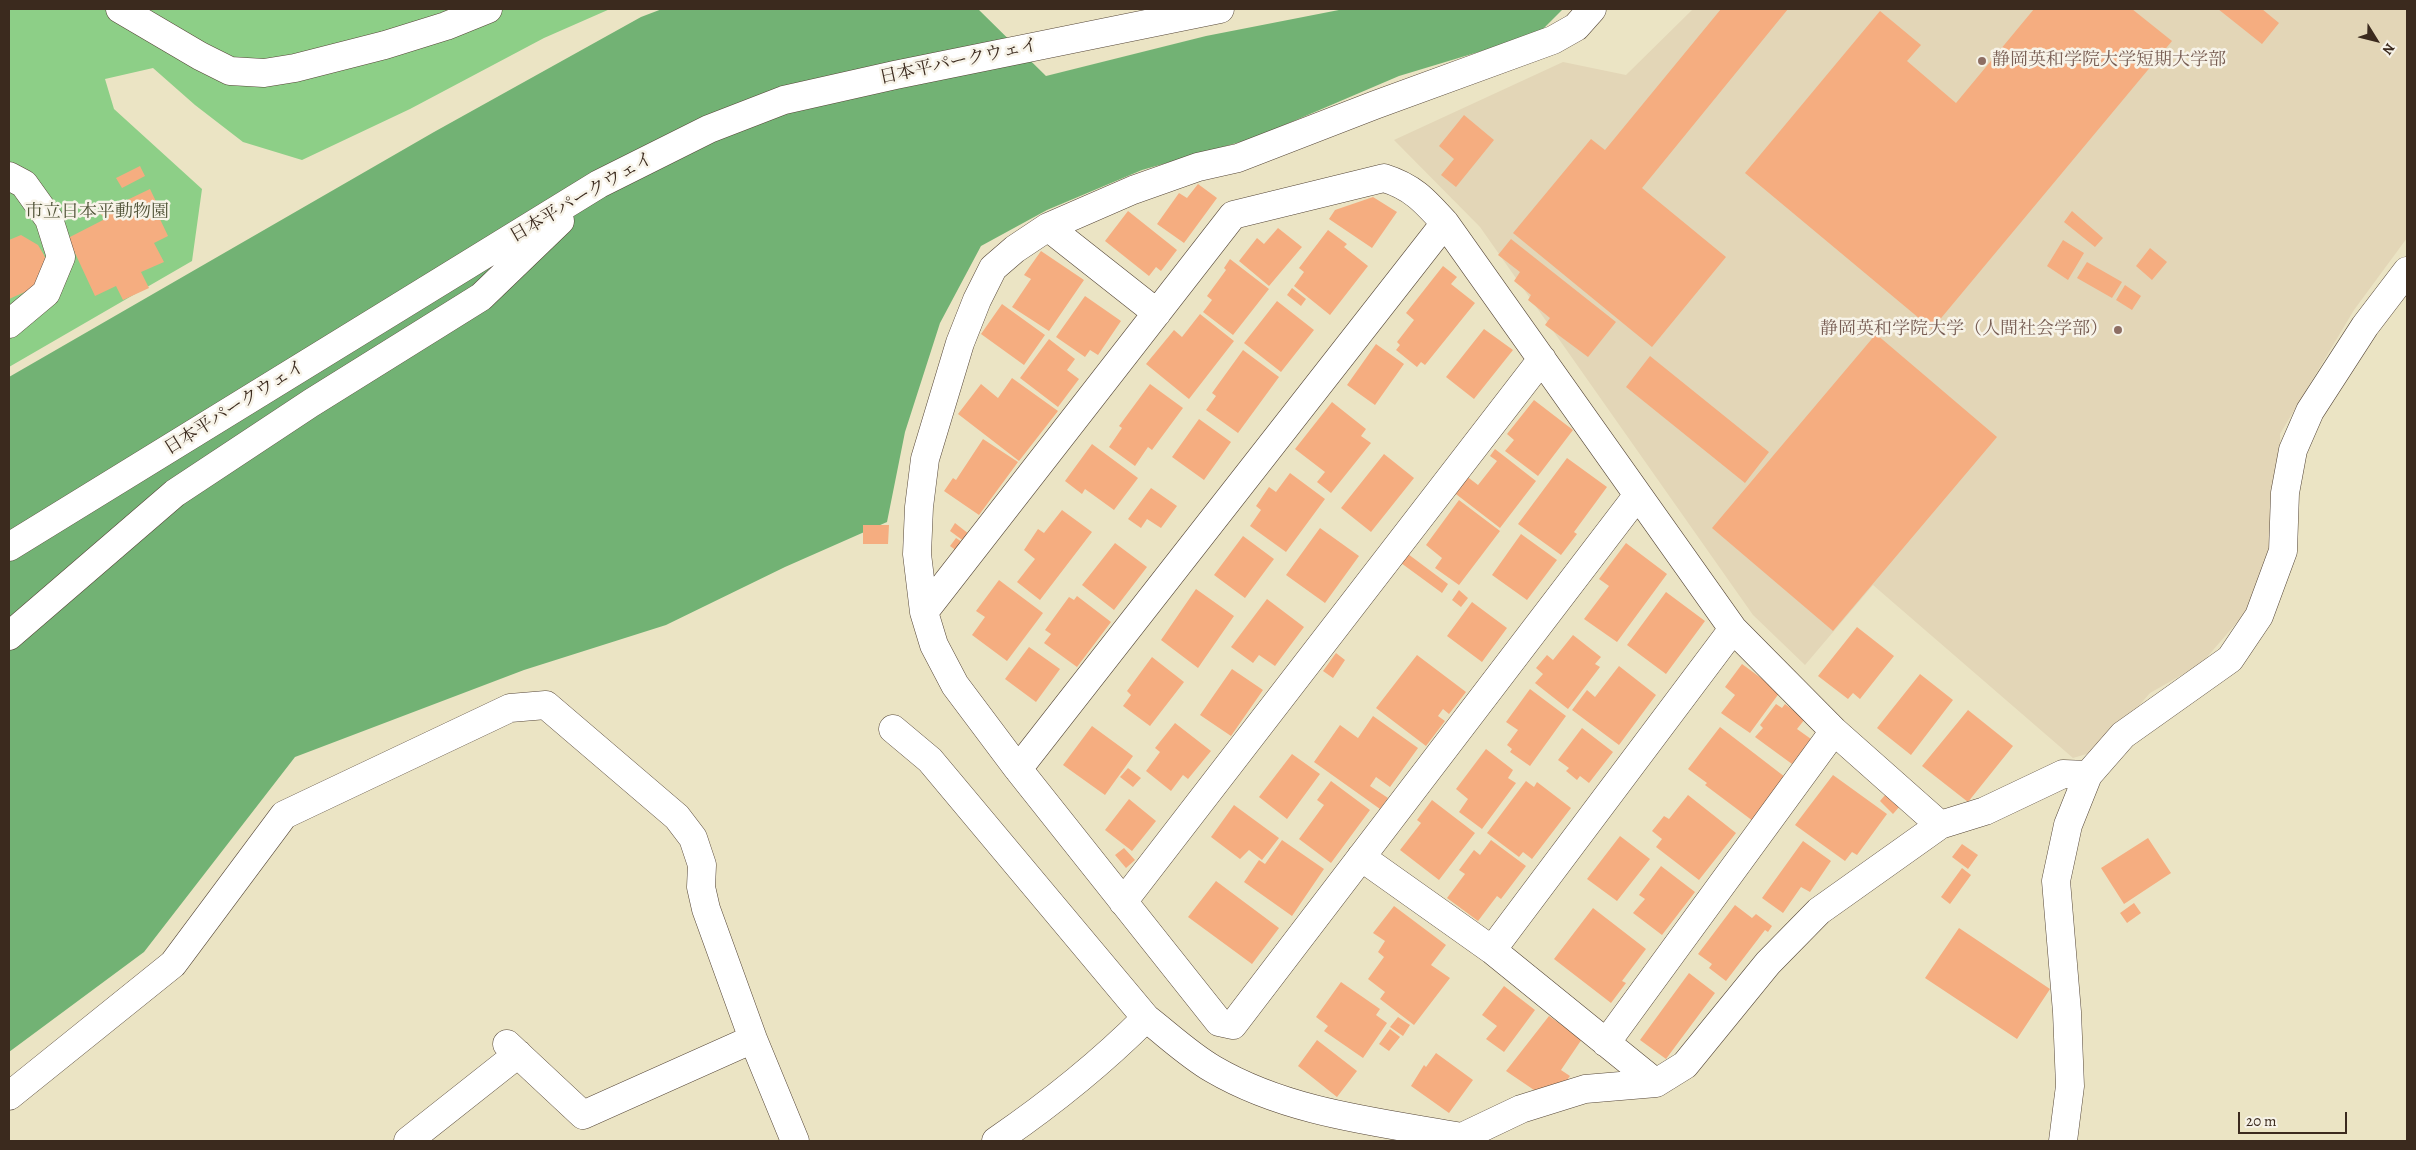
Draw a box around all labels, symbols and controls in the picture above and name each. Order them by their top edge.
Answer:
north arrow [2351,15,2401,65]
street label: 日本平パークウェイ [878,35,1040,89]
text: N [2378,39,2399,59]
place label: 静岡英和学院大学短期大学部 [1992,50,2226,72]
marker: 静岡英和学院大学短期大学部 [1976,55,1988,67]
street label: 日本平パークウェイ [506,148,658,248]
park label: 市立日本平動物園 [25,202,169,224]
place label: 静岡英和学院大学（人間社会学部） [1820,319,2108,341]
marker: 静岡英和学院大学（人間社会学部） [2112,324,2124,336]
street label: 日本平パークウェイ [161,356,309,460]
scale bar [2241,1102,2350,1134]
text: 20 m [2246,1111,2277,1131]

